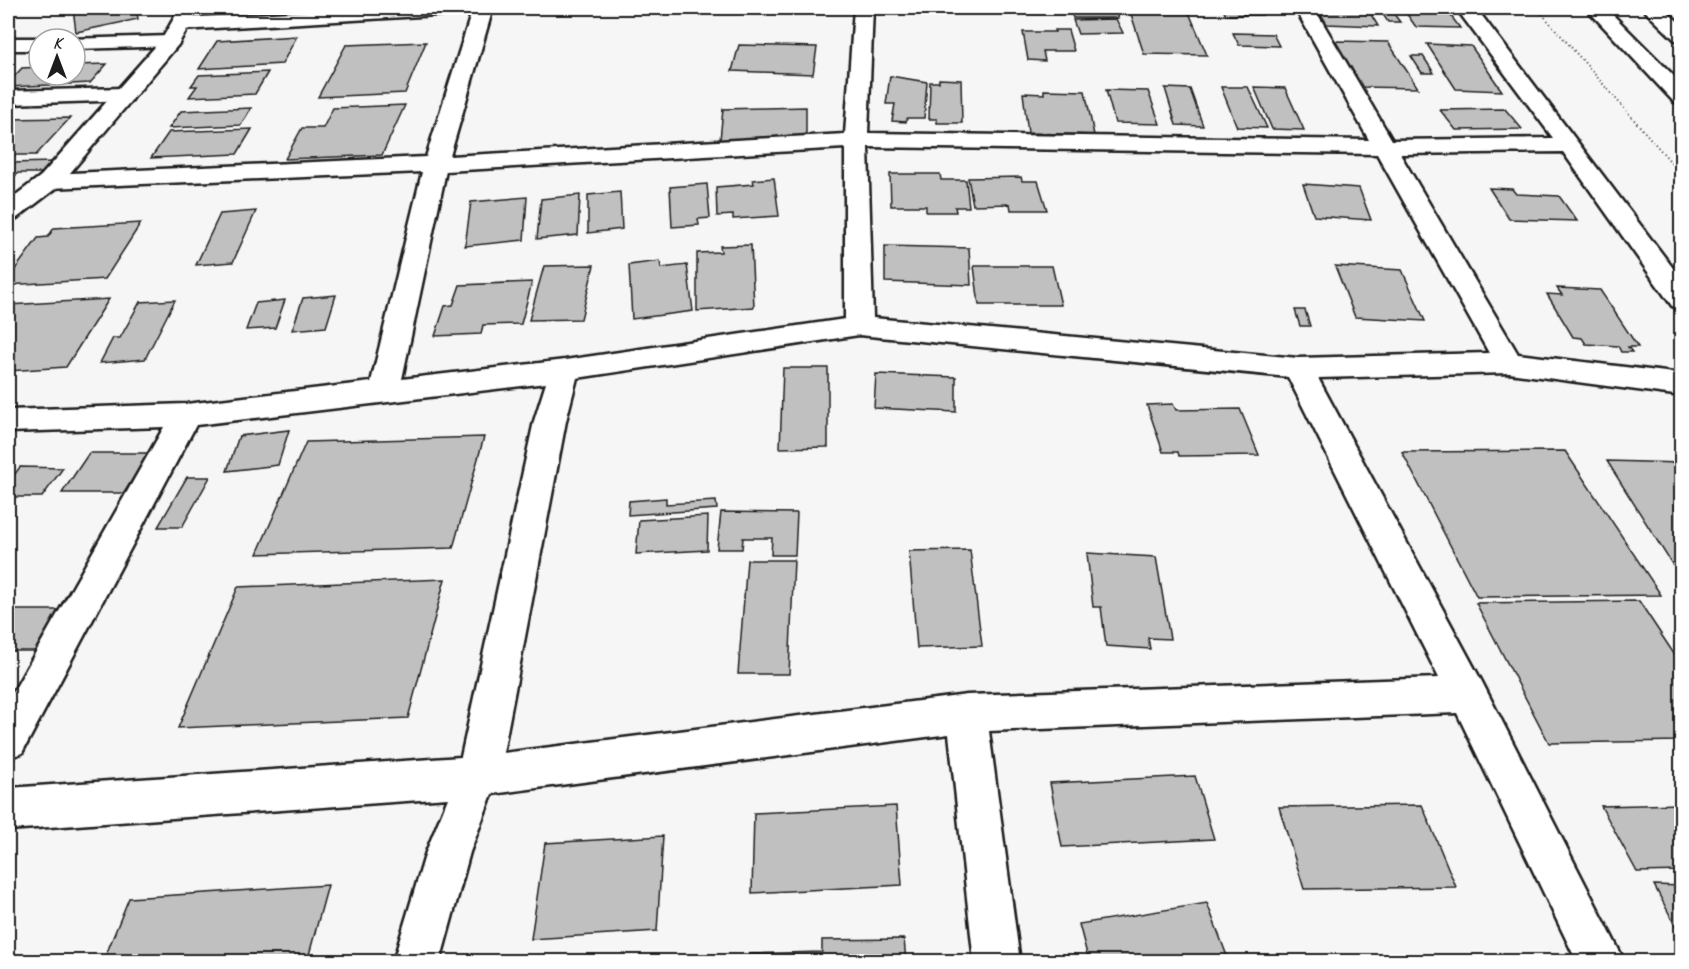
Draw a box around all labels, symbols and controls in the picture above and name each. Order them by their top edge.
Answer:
north arrow [27,27,87,87]
text: K [53,33,65,53]

